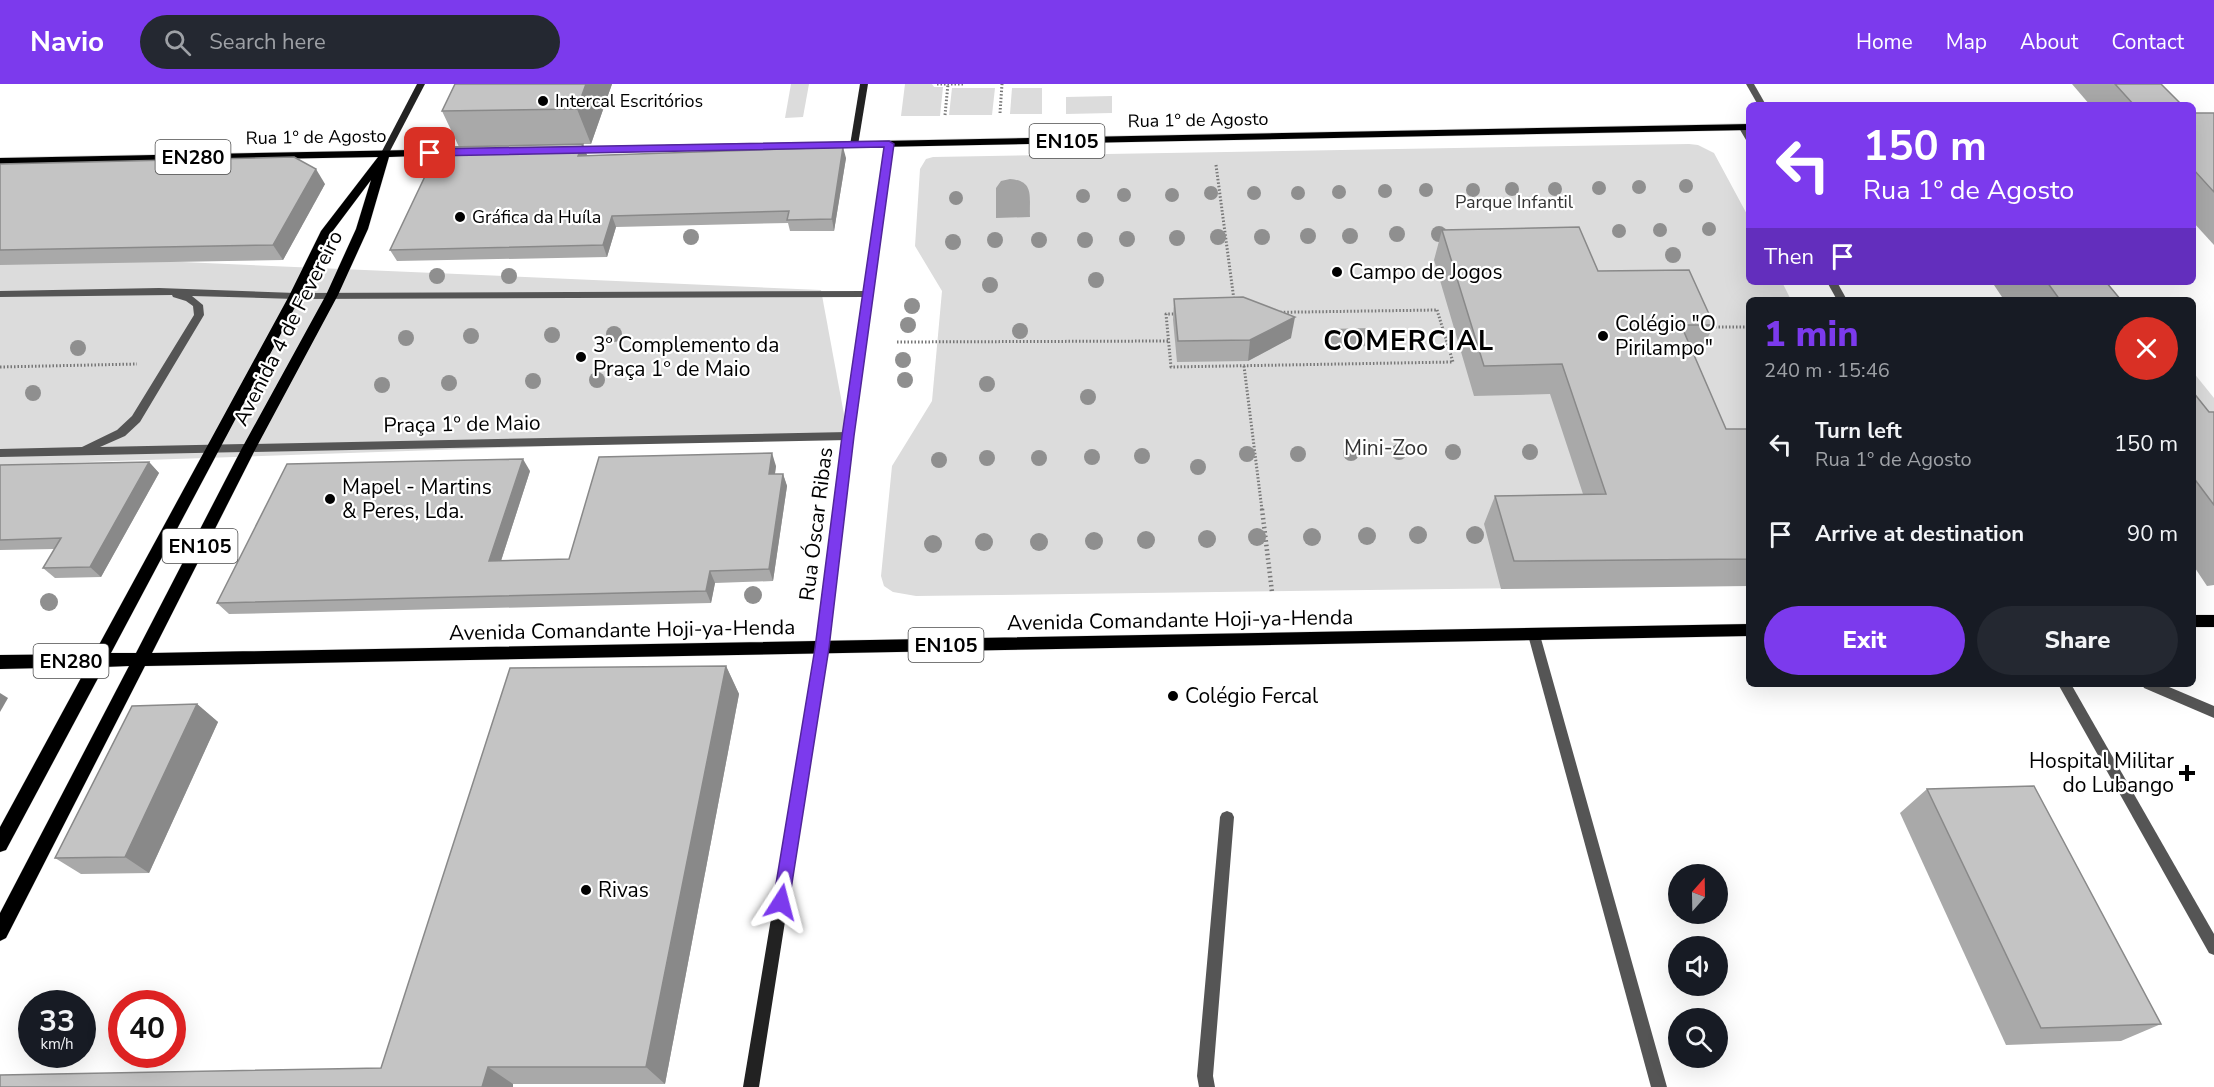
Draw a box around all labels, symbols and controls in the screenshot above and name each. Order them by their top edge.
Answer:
search box [140,15,560,69]
text: Navio [30,23,104,61]
icon: search [161,26,194,59]
text: Search here [209,27,326,57]
text: Home [1856,28,1913,56]
text: Map [1946,28,1987,56]
text: About [2020,28,2078,56]
text: Contact [2111,28,2184,56]
place label: Intercal Escritórios [555,89,703,113]
marker: Intercal Escritórios [536,94,550,108]
street label: Rua 1º de Agosto [1127,107,1269,133]
text: 150 m [1863,118,1987,175]
street label: Rua 1º de Agosto [245,124,387,150]
road number: EN105 [1030,124,1104,158]
icon: left [1764,126,1842,204]
pin [404,127,455,178]
icon: arrive [413,136,446,169]
road number: EN280 [156,140,230,174]
text: Rua 1º de Agosto [1863,172,2074,209]
park label: Parque Infantil [1455,190,1574,214]
place label: Gráfica da Huíla [472,205,601,229]
marker: Gráfica da Huíla [453,210,467,224]
street label: Avenida 4 de Fevereiro [227,226,349,430]
icon: arrive [1826,240,1859,273]
text: Then [1764,242,1814,272]
place label: Campo de Jogos [1349,258,1503,286]
marker: Campo de Jogos [1330,265,1344,279]
place label: Colégio "O Pirilampo" [1615,310,1716,362]
text: 1 min [1764,310,1859,359]
button: close [2115,317,2178,380]
district label: COMERCIAL [1323,323,1495,360]
marker: Colégio "O Pirilampo" [1596,329,1610,343]
place label: 3º Complemento da Praça 1º de Maio [593,331,779,383]
marker: 3º Complemento da Praça 1º de Maio [574,350,588,364]
text: 240 m · 15:46 [1764,357,1890,384]
street label: Praça 1º de Maio [383,409,541,439]
text: Turn left [1815,416,1902,446]
icon: left [1764,428,1797,461]
text: 150 m [2114,429,2178,459]
park label: Mini-Zoo [1344,434,1428,462]
street label: Rua Óscar Ribas [793,446,839,602]
text: Rua 1º de Agosto [1815,446,1972,473]
place label: Mapel - Martins & Peres, Lda. [342,473,492,525]
marker: Mapel - Martins & Peres, Lda. [323,492,337,506]
icon: arrive [1764,518,1797,551]
text: Arrive at destination [1815,519,2024,549]
text: 90 m [2127,519,2178,549]
road number: EN105 [162,529,238,563]
street label: Avenida Comandante Hoji-ya-Henda [1007,603,1353,637]
button: Exit [1764,606,1965,675]
button: Share [1977,606,2178,675]
street label: Avenida Comandante Hoji-ya-Henda [449,613,795,647]
road number: EN105 [908,628,984,662]
road number: EN280 [34,644,109,678]
place label: Colégio Fercal [1185,682,1319,710]
marker: Colégio Fercal [1166,689,1180,703]
place label: Hospital Militar do Lubango [2029,747,2174,799]
marker: Hospital Militar do Lubango [2178,764,2196,782]
north arrow [1668,864,1728,924]
map controls [1668,864,1728,1068]
position arrow [749,870,813,934]
place label: Rivas [598,876,649,904]
marker: Rivas [579,883,593,897]
button: sound [1668,936,1728,996]
speed limit sign: 40 [108,990,186,1068]
text: 33 [39,1001,75,1042]
button: search [1668,1008,1728,1068]
text: km/h [40,1034,74,1054]

